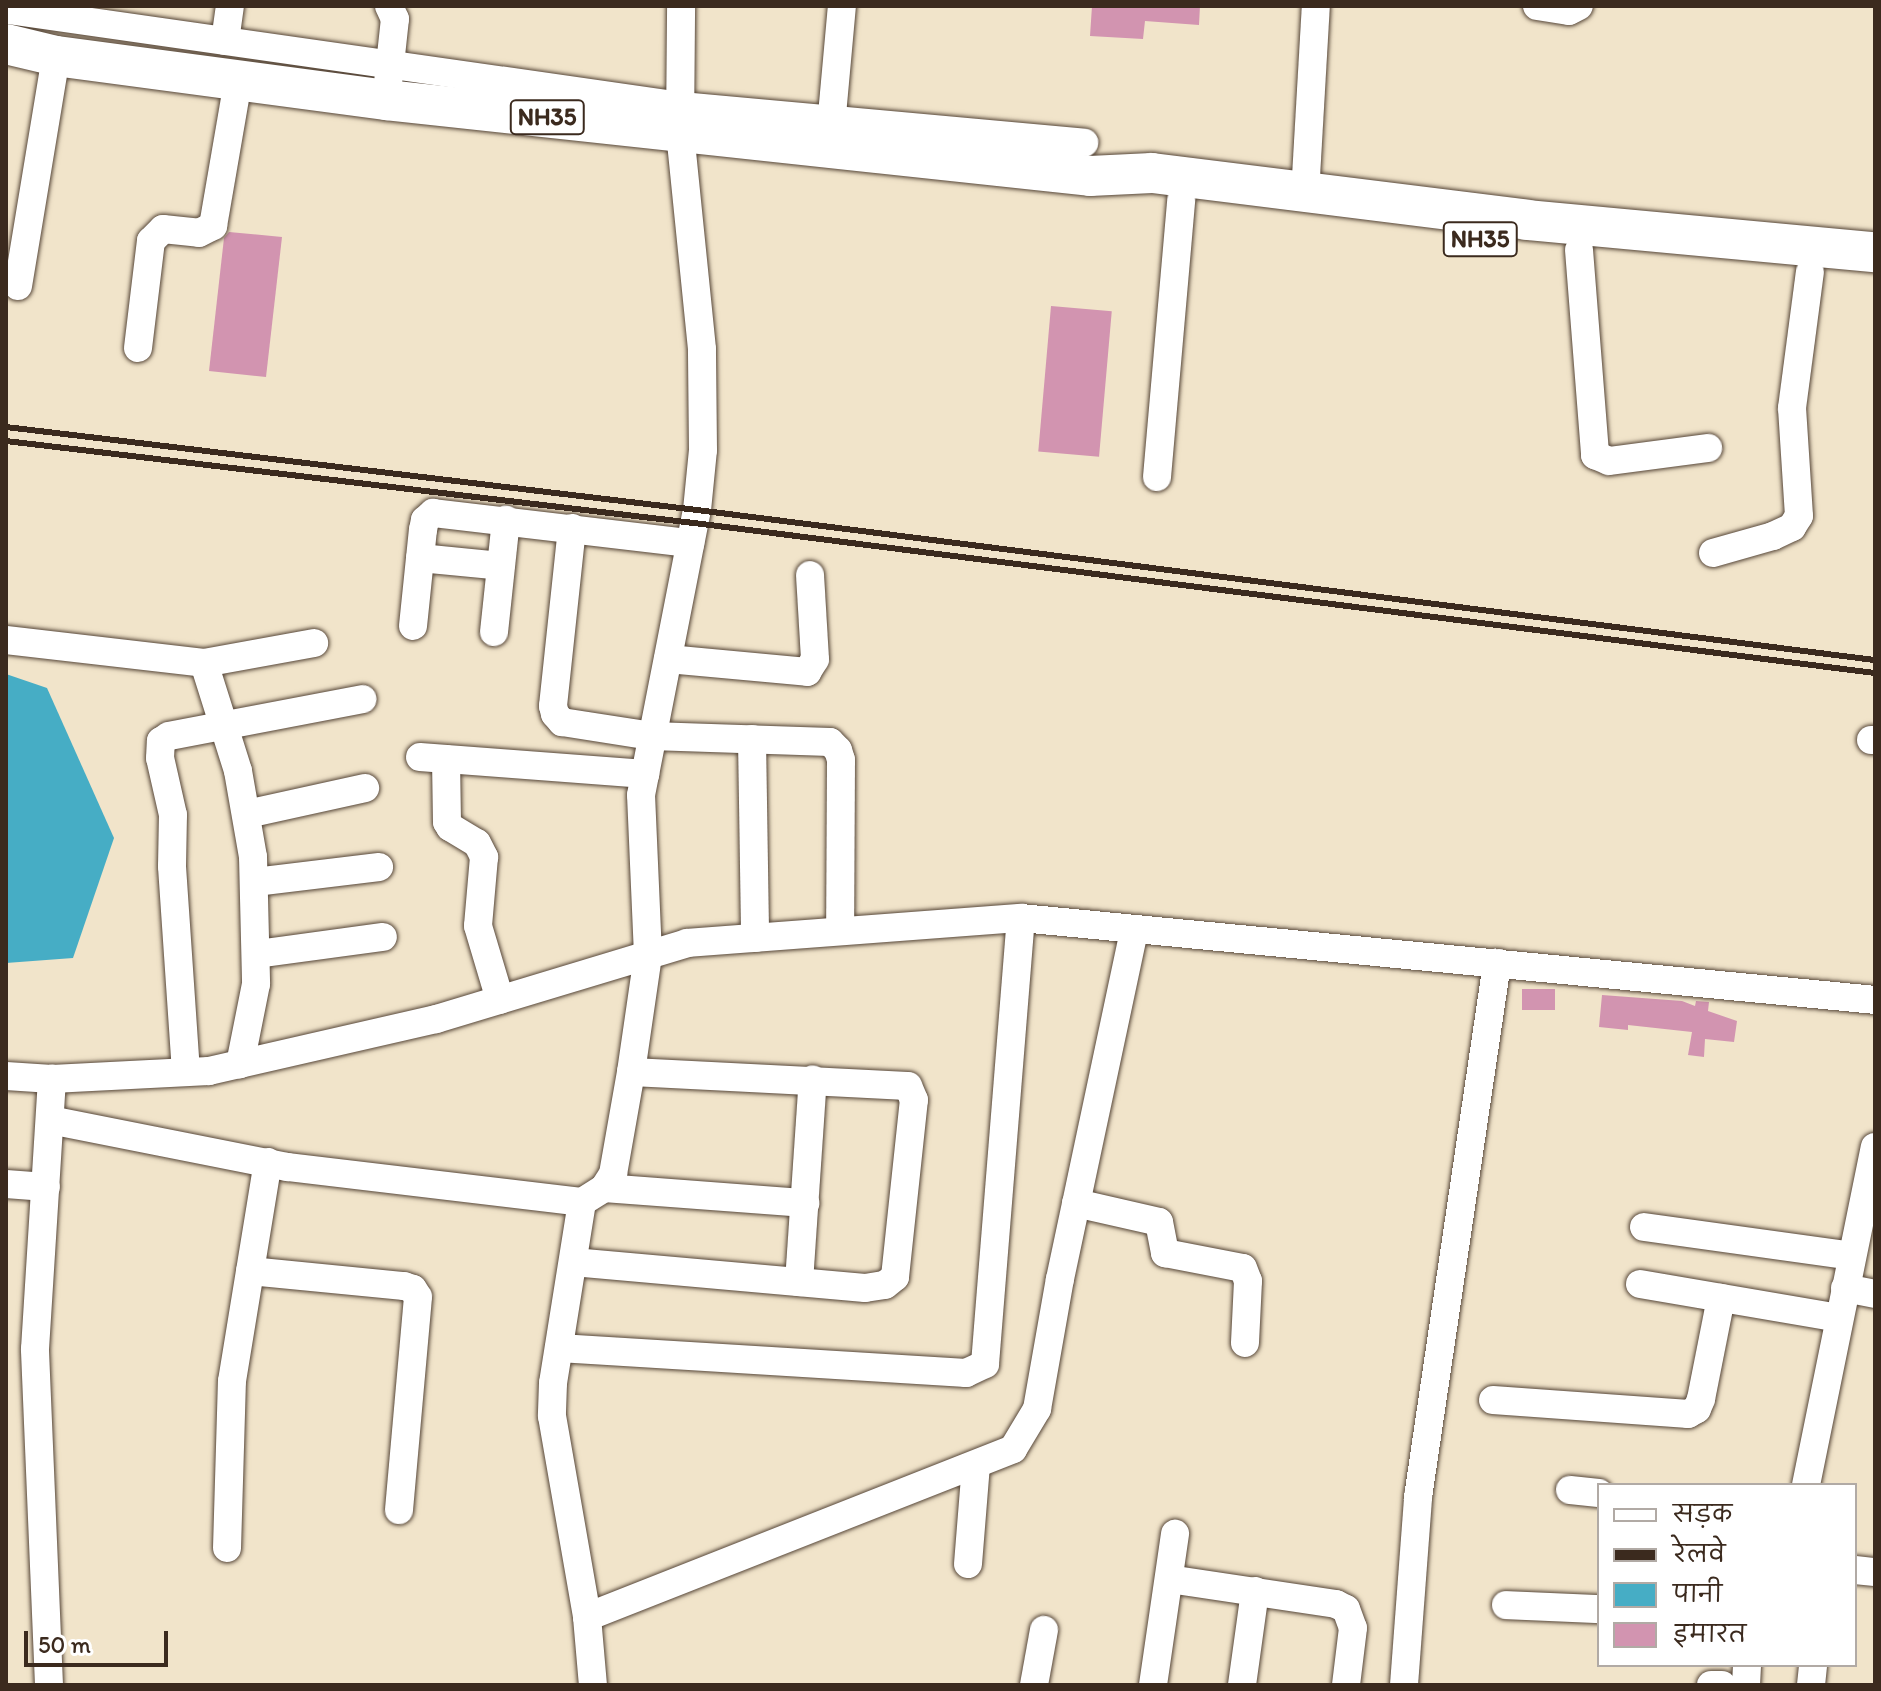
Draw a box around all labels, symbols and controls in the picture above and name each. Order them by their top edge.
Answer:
road number: NH35 [509,97,585,137]
road number: NH35 [1442,219,1518,259]
legend [1597,1483,1857,1667]
text: सड़क [1673,1499,1732,1528]
text: रेलवे [1673,1539,1726,1568]
text: पानी [1673,1579,1722,1608]
scale bar [28,1615,172,1665]
text: इमारत [1673,1619,1746,1648]
text: 50 m [38,1630,91,1659]

